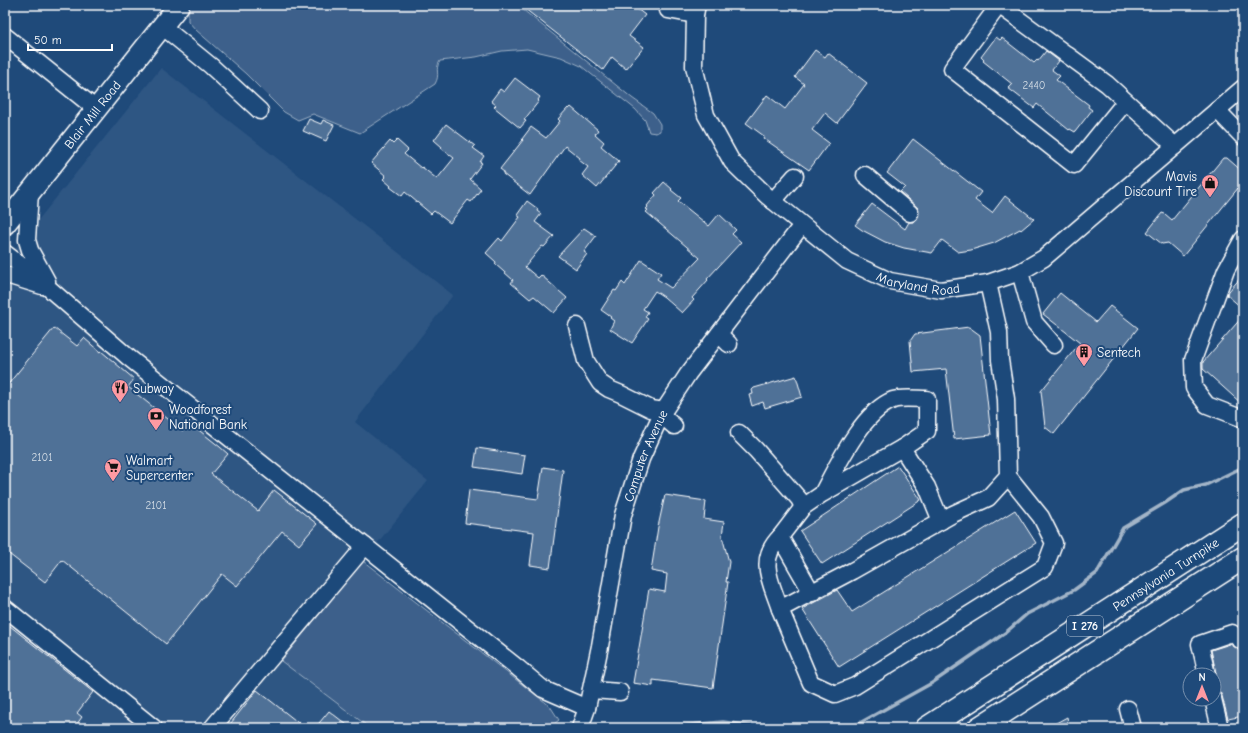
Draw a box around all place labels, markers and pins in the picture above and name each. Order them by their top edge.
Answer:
place label: Mavis Discount Tire [1124,169,1197,199]
shop icon: Mavis Discount Tire [1200,173,1220,198]
building icon: Sentech [1074,342,1094,367]
place label: Sentech [1097,345,1141,360]
restaurant icon: Subway [110,378,130,403]
place label: Subway [133,381,174,396]
place label: Woodforest National Bank [169,402,248,432]
bank icon: Woodforest National Bank [146,406,166,431]
place label: Walmart Supercenter [126,453,194,483]
supermarket icon: Walmart Supercenter [103,457,123,482]

